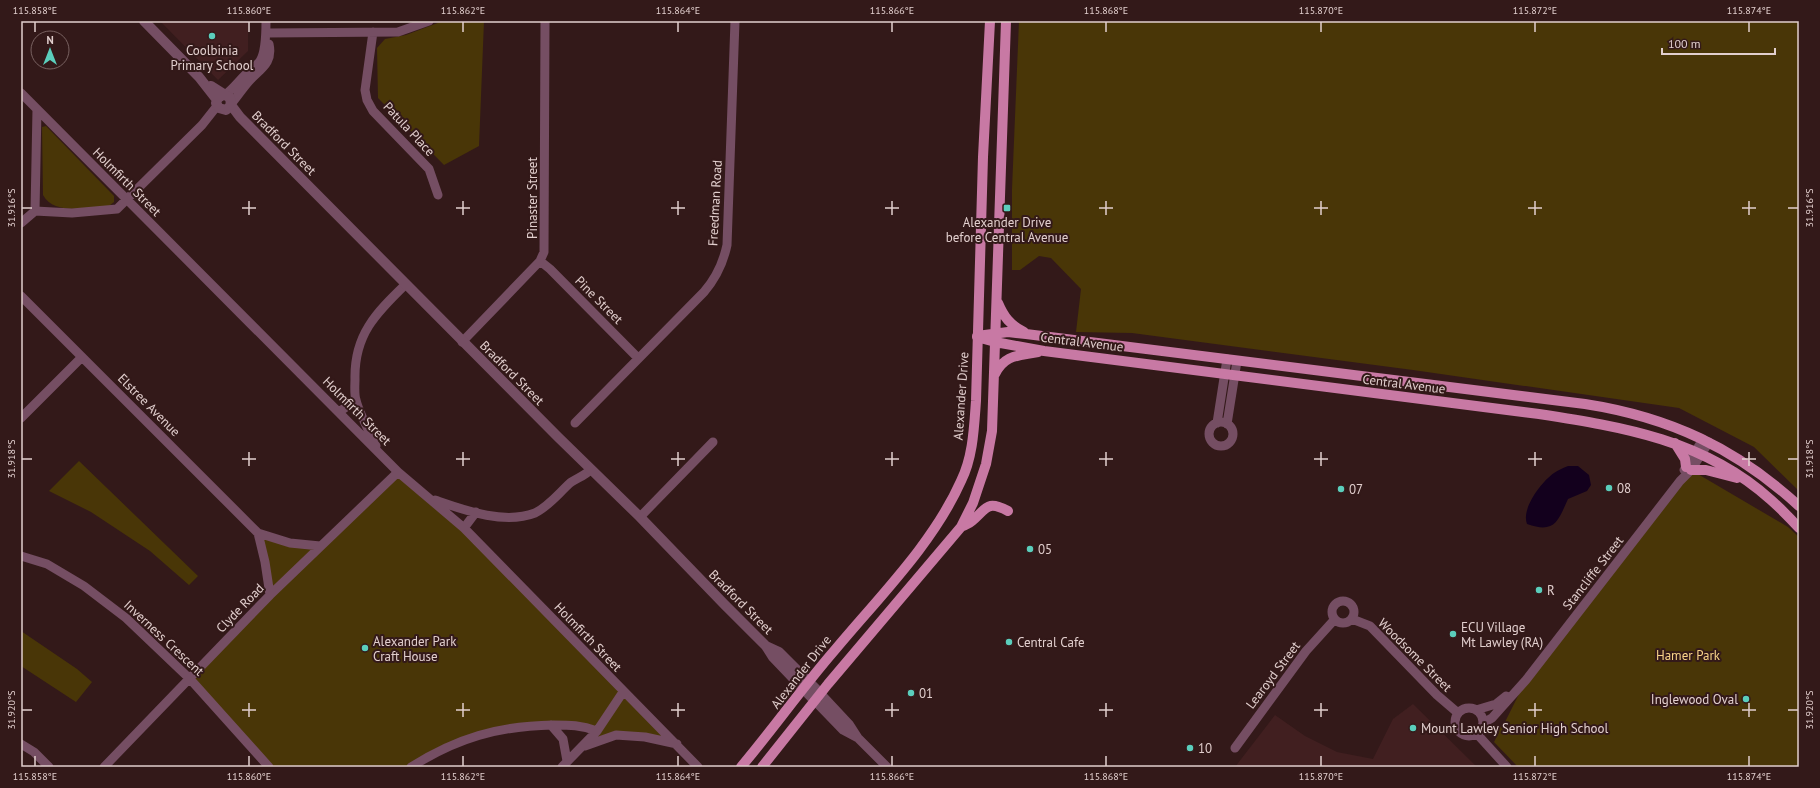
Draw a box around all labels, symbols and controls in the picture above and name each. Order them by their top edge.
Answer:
text: 115.858°E [13,4,57,17]
text: 115.860°E [227,4,271,17]
text: 115.862°E [441,4,485,17]
text: 115.864°E [656,4,700,17]
text: 115.866°E [870,4,914,17]
text: 115.868°E [1084,4,1128,17]
text: 115.870°E [1299,4,1343,17]
text: 115.872°E [1513,4,1557,17]
text: 115.874°E [1727,4,1771,17]
north arrow [30,30,70,70]
scale bar [1662,30,1775,56]
marker: Coolbinia Primary School [207,31,217,41]
text: N [46,33,54,47]
text: 100 m [1668,36,1701,51]
place label: Coolbinia Primary School [171,42,254,74]
street label: Patula Place [380,98,438,160]
street label: Bradford Street [248,107,320,179]
street label: Holmfirth Street [89,144,165,220]
street label: Pinaster Street [524,157,541,239]
street label: Freedman Road [704,159,726,247]
text: 31.916°S [5,189,18,227]
text: 31.916°S [1803,189,1816,227]
marker: Alexander Drive before Central Avenue [1002,203,1012,213]
place label: Alexander Drive before Central Avenue [946,214,1068,246]
street label: Pine Street [571,272,627,328]
street label: Central Avenue [1040,328,1124,356]
street label: Bradford Street [476,337,548,409]
street label: Alexander Drive [949,351,973,441]
street label: Elstree Avenue [114,370,184,440]
street label: Central Avenue [1362,370,1446,398]
street label: Holmfirth Street [319,373,395,449]
text: 31.918°S [5,440,18,478]
text: 31.918°S [1803,440,1816,478]
place label: 08 [1617,480,1631,497]
place label: 07 [1349,481,1363,498]
marker: 08 [1604,483,1614,493]
marker: 07 [1336,484,1346,494]
street label: Stancliffe Street [1559,532,1628,613]
place label: 05 [1038,541,1052,558]
marker: 05 [1025,544,1035,554]
street label: Bradford Street [705,566,777,638]
street label: Clyde Road [212,580,268,636]
place label: R [1547,582,1555,599]
marker: R [1534,585,1544,595]
street label: Inverness Crescent [120,596,208,680]
street label: Holmfirth Street [551,599,626,676]
street label: Woodsome Street [1375,615,1456,696]
place label: ECU Village Mt Lawley (RA) [1461,619,1543,651]
marker: ECU Village Mt Lawley (RA) [1448,629,1458,639]
street label: Alexander Drive [767,632,835,712]
place label: Alexander Park Craft House [373,633,457,665]
place label: Central Cafe [1017,634,1084,651]
marker: Central Cafe [1004,637,1014,647]
street label: Learoyd Street [1242,637,1304,712]
marker: Alexander Park Craft House [360,643,370,653]
park label: Hamer Park [1656,647,1721,664]
place label: 01 [919,685,933,702]
marker: 01 [906,688,916,698]
text: 31.920°S [5,691,18,729]
place label: Inglewood Oval [1651,691,1738,708]
text: 31.920°S [1803,691,1816,729]
marker: Inglewood Oval [1741,694,1751,704]
place label: Mount Lawley Senior High School [1421,720,1608,737]
marker: Mount Lawley Senior High School [1408,723,1418,733]
place label: 10 [1198,740,1212,757]
marker: 10 [1185,743,1195,753]
text: 115.858°E [13,770,57,783]
text: 115.860°E [227,770,271,783]
text: 115.862°E [441,770,485,783]
text: 115.864°E [656,770,700,783]
text: 115.866°E [870,770,914,783]
text: 115.868°E [1084,770,1128,783]
text: 115.870°E [1299,770,1343,783]
text: 115.872°E [1513,770,1557,783]
text: 115.874°E [1727,770,1771,783]

